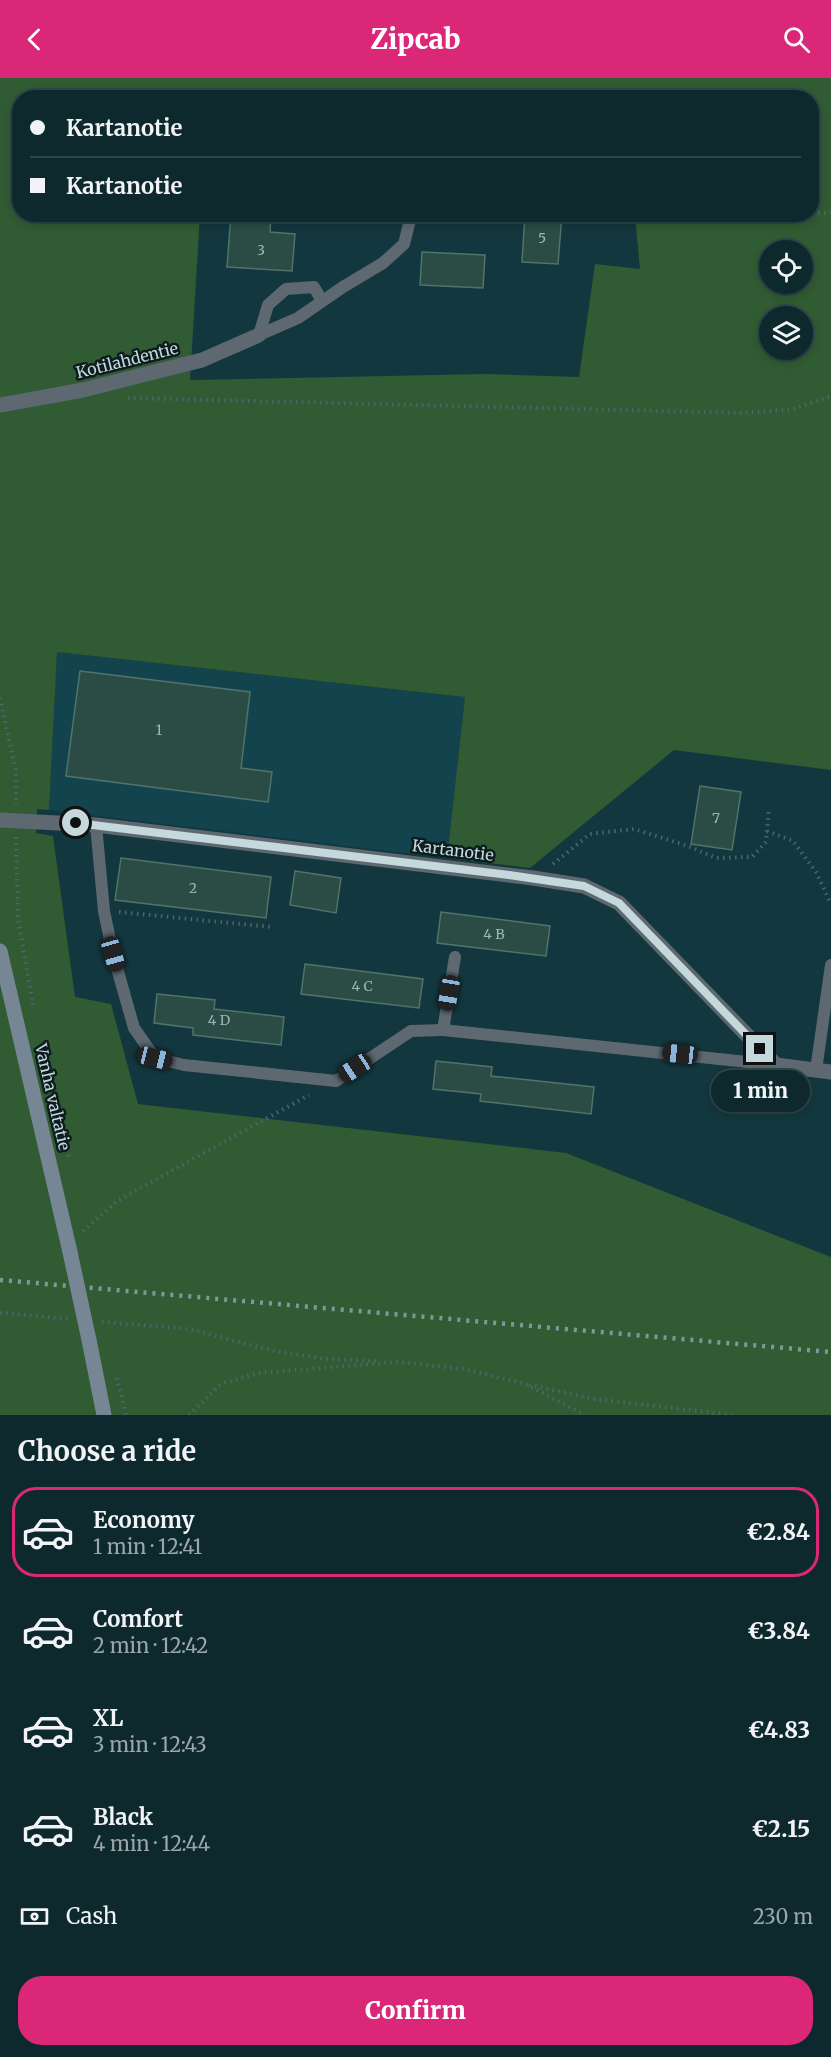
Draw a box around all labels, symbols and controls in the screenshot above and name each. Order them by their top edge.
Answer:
text: Zipcab [371,22,460,56]
icon: back [18,23,51,56]
icon: search [780,23,813,56]
text: Kartanotie [66,114,182,142]
text: Kartanotie [66,172,182,200]
house number: 5 [538,229,546,247]
map controls [759,240,813,360]
button: locate [759,240,813,294]
house number: 3 [257,241,265,259]
button: layers [759,306,813,360]
street label: Kotilahdentie [74,338,180,382]
house number: 1 [156,721,162,739]
route start [62,809,89,836]
house number: 7 [712,809,720,827]
street label: Kartanotie [411,835,495,865]
house number: 2 [189,879,197,897]
house number: 4 B [483,925,505,943]
car [99,934,127,974]
car [437,974,461,1012]
house number: 4 C [351,977,373,995]
house number: 4 D [208,1011,231,1029]
route end [746,1035,773,1062]
street label: Vanha valtatie [31,1041,75,1152]
car [661,1043,699,1065]
car [135,1045,175,1071]
car [335,1051,375,1085]
callout: 1 min [710,1070,810,1112]
text: 1 min [733,1078,788,1103]
text: Choose a ride [18,1434,196,1468]
icon: car [21,1505,75,1559]
text: Economy [93,1506,194,1534]
text: €2.84 [746,1518,810,1546]
text: 1 min · 12:41 [93,1534,202,1559]
icon: car [21,1604,75,1658]
text: Comfort [93,1605,183,1633]
text: €3.84 [747,1617,810,1645]
text: 2 min · 12:42 [93,1633,208,1658]
icon: car [21,1703,75,1757]
text: XL [93,1704,123,1732]
text: €4.83 [748,1716,810,1744]
text: 3 min · 12:43 [93,1732,207,1757]
icon: car [21,1802,75,1856]
text: Black [93,1803,153,1831]
text: €2.15 [751,1815,810,1843]
text: 4 min · 12:44 [93,1831,210,1856]
icon: cash [18,1900,51,1933]
text: Cash [66,1902,117,1930]
text: 230 m [753,1904,813,1929]
button: Confirm [18,1976,813,2045]

